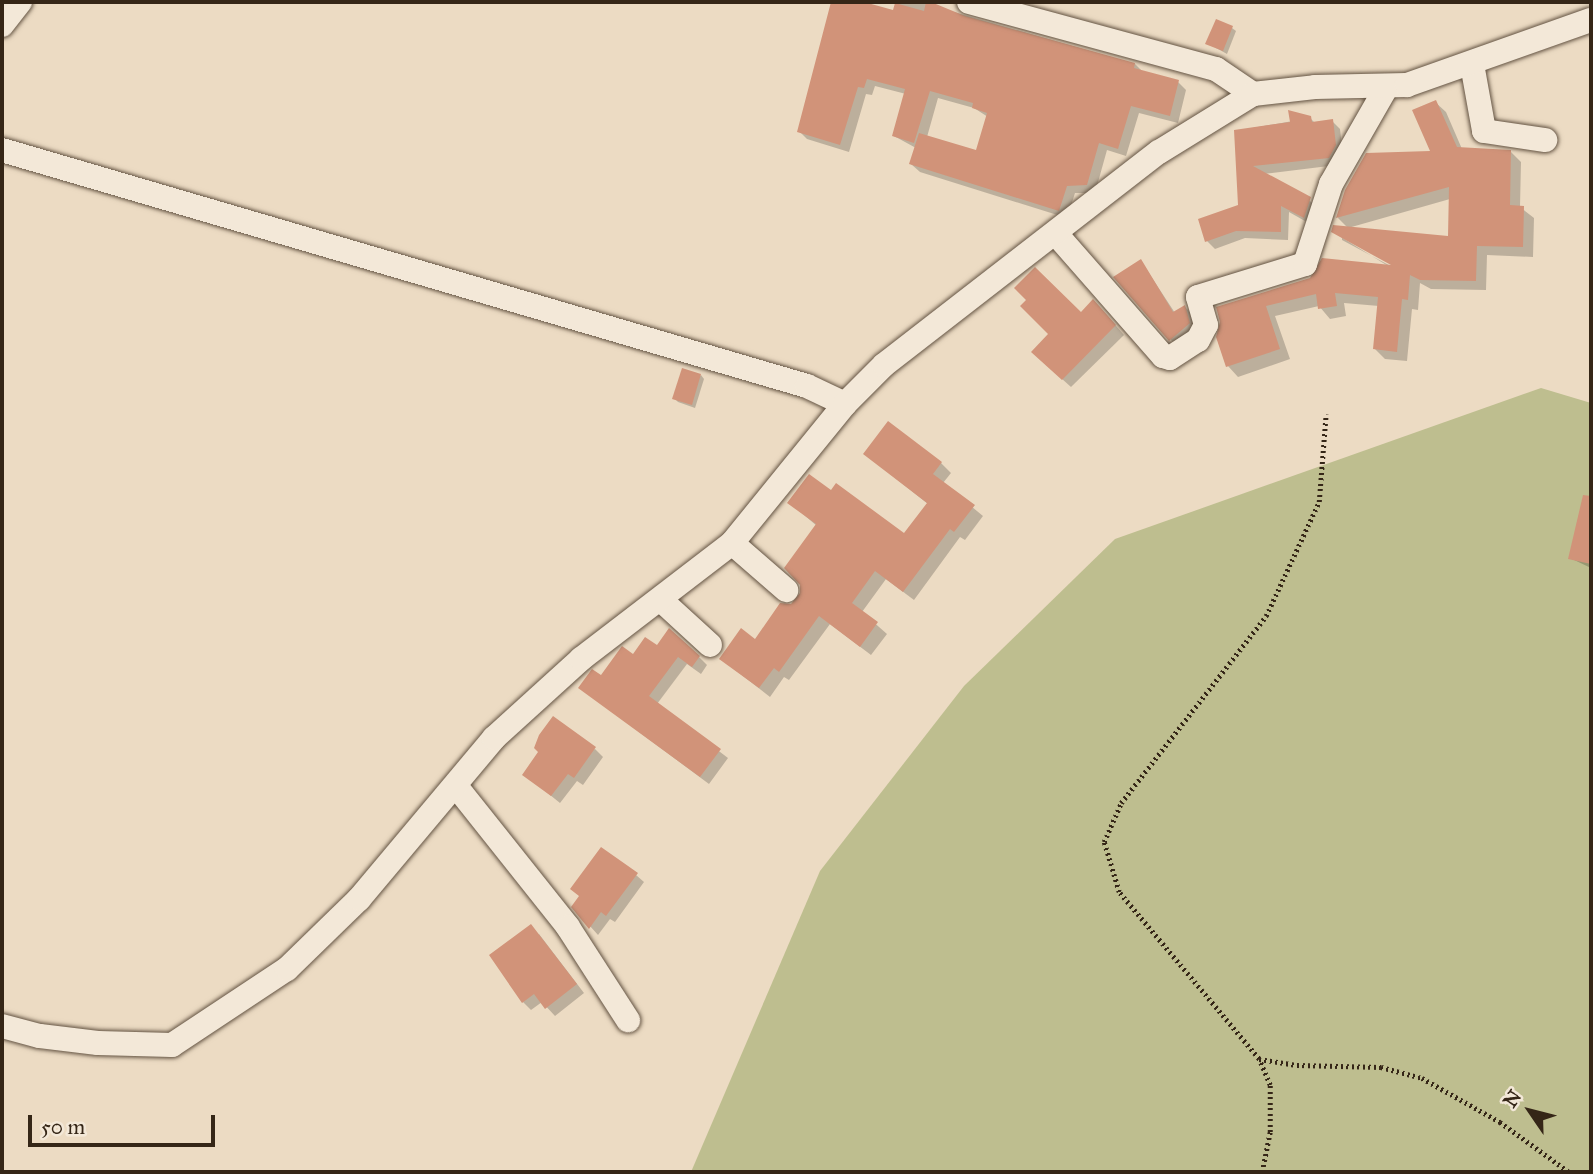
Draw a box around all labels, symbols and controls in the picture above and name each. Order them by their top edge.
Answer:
north arrow [1495,1076,1565,1146]
text: N [1498,1085,1526,1112]
scale bar [32,1100,219,1144]
text: 50 m [41,1114,85,1140]

